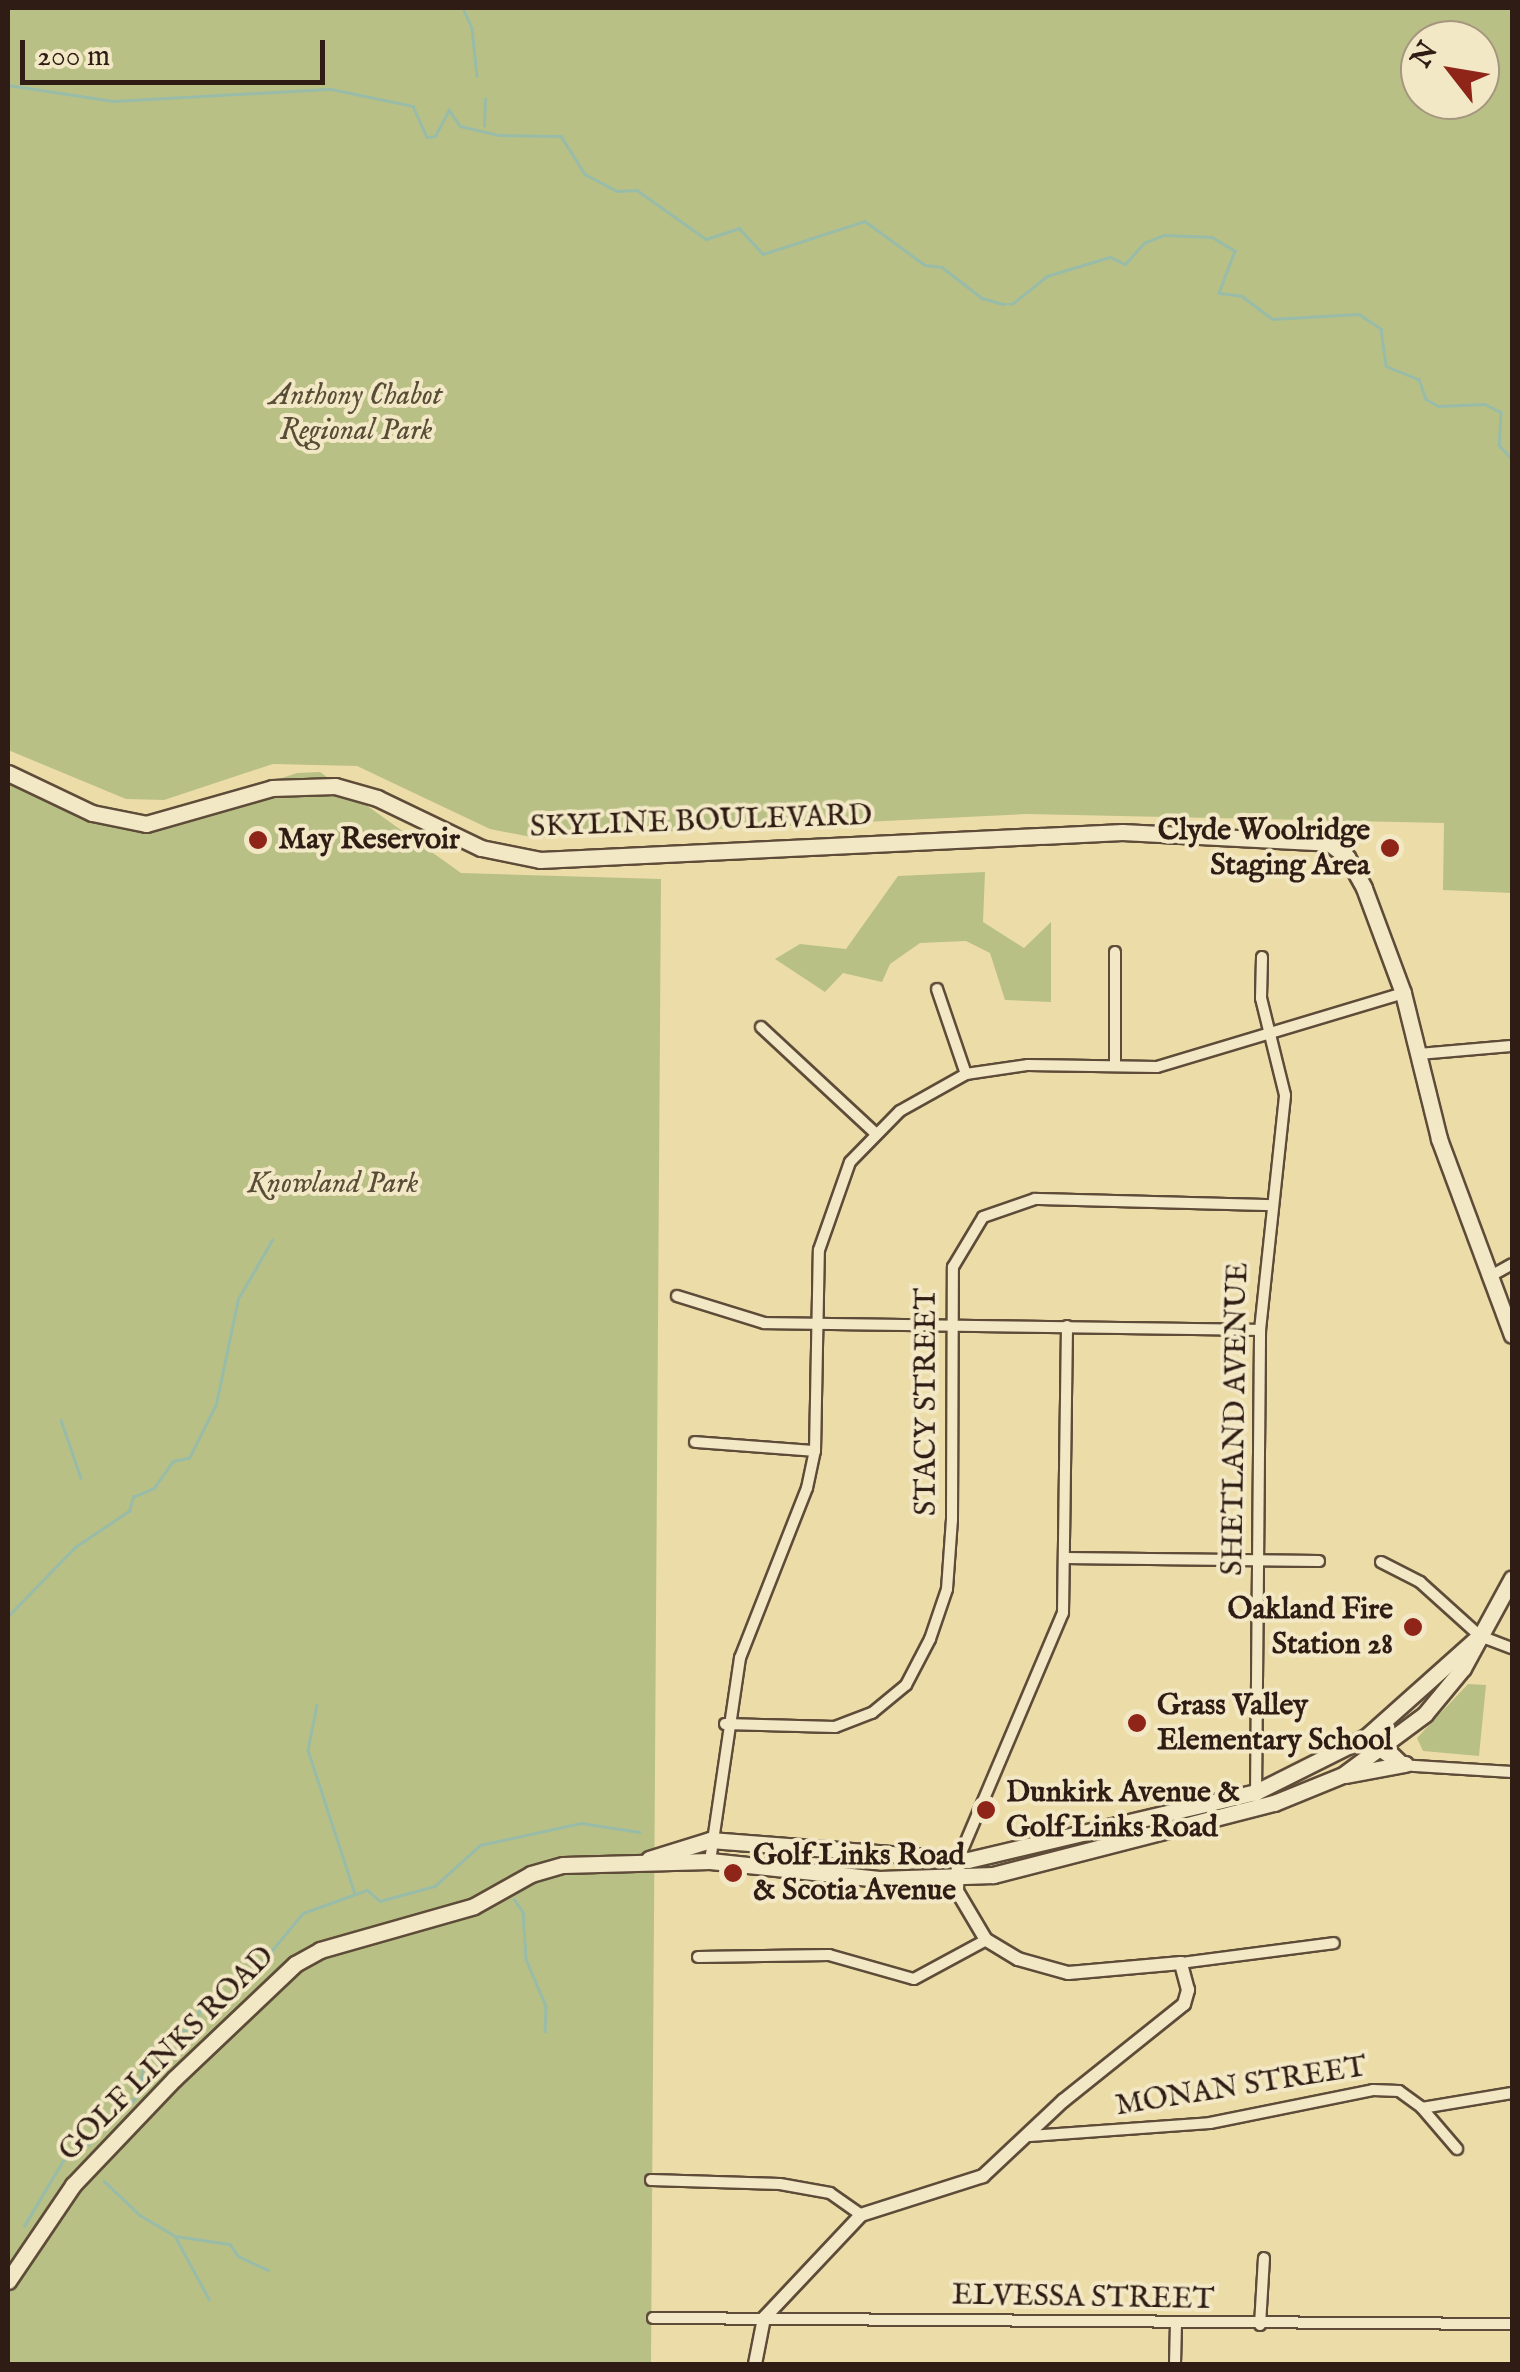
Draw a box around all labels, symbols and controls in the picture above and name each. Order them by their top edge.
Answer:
scale bar [25,20,330,82]
north arrow [1400,20,1500,120]
text: N [1404,36,1447,75]
text: 200 m [37,38,110,76]
park label: Anthony Chabot Regional Park [270,378,442,448]
street label: SKYLINE BOULEVARD [529,798,873,846]
place label: Clyde Woolridge Staging Area [1158,813,1370,884]
place label: May Reservoir [278,822,460,858]
marker: May Reservoir [247,829,269,851]
marker: Clyde Woolridge Staging Area [1379,837,1401,859]
park label: Knowland Park [247,1166,419,1202]
street label: SHETLAND AVENUE [1215,1262,1257,1576]
street label: STACY STREET [909,1288,945,1516]
place label: Oakland Fire Station 28 [1228,1592,1393,1662]
marker: Oakland Fire Station 28 [1402,1616,1424,1638]
place label: Grass Valley Elementary School [1157,1688,1393,1758]
marker: Grass Valley Elementary School [1126,1712,1148,1734]
place label: Dunkirk Avenue & Golf Links Road [1006,1775,1240,1846]
marker: Dunkirk Avenue & Golf Links Road [975,1799,997,1821]
place label: Golf Links Road & Scotia Avenue [753,1838,965,1908]
marker: Golf Links Road & Scotia Avenue [722,1862,744,1884]
street label: GOLF LINKS ROAD [52,1939,282,2169]
street label: MONAN STREET [1113,2049,1369,2125]
street label: ELVESSA STREET [951,2278,1215,2318]

